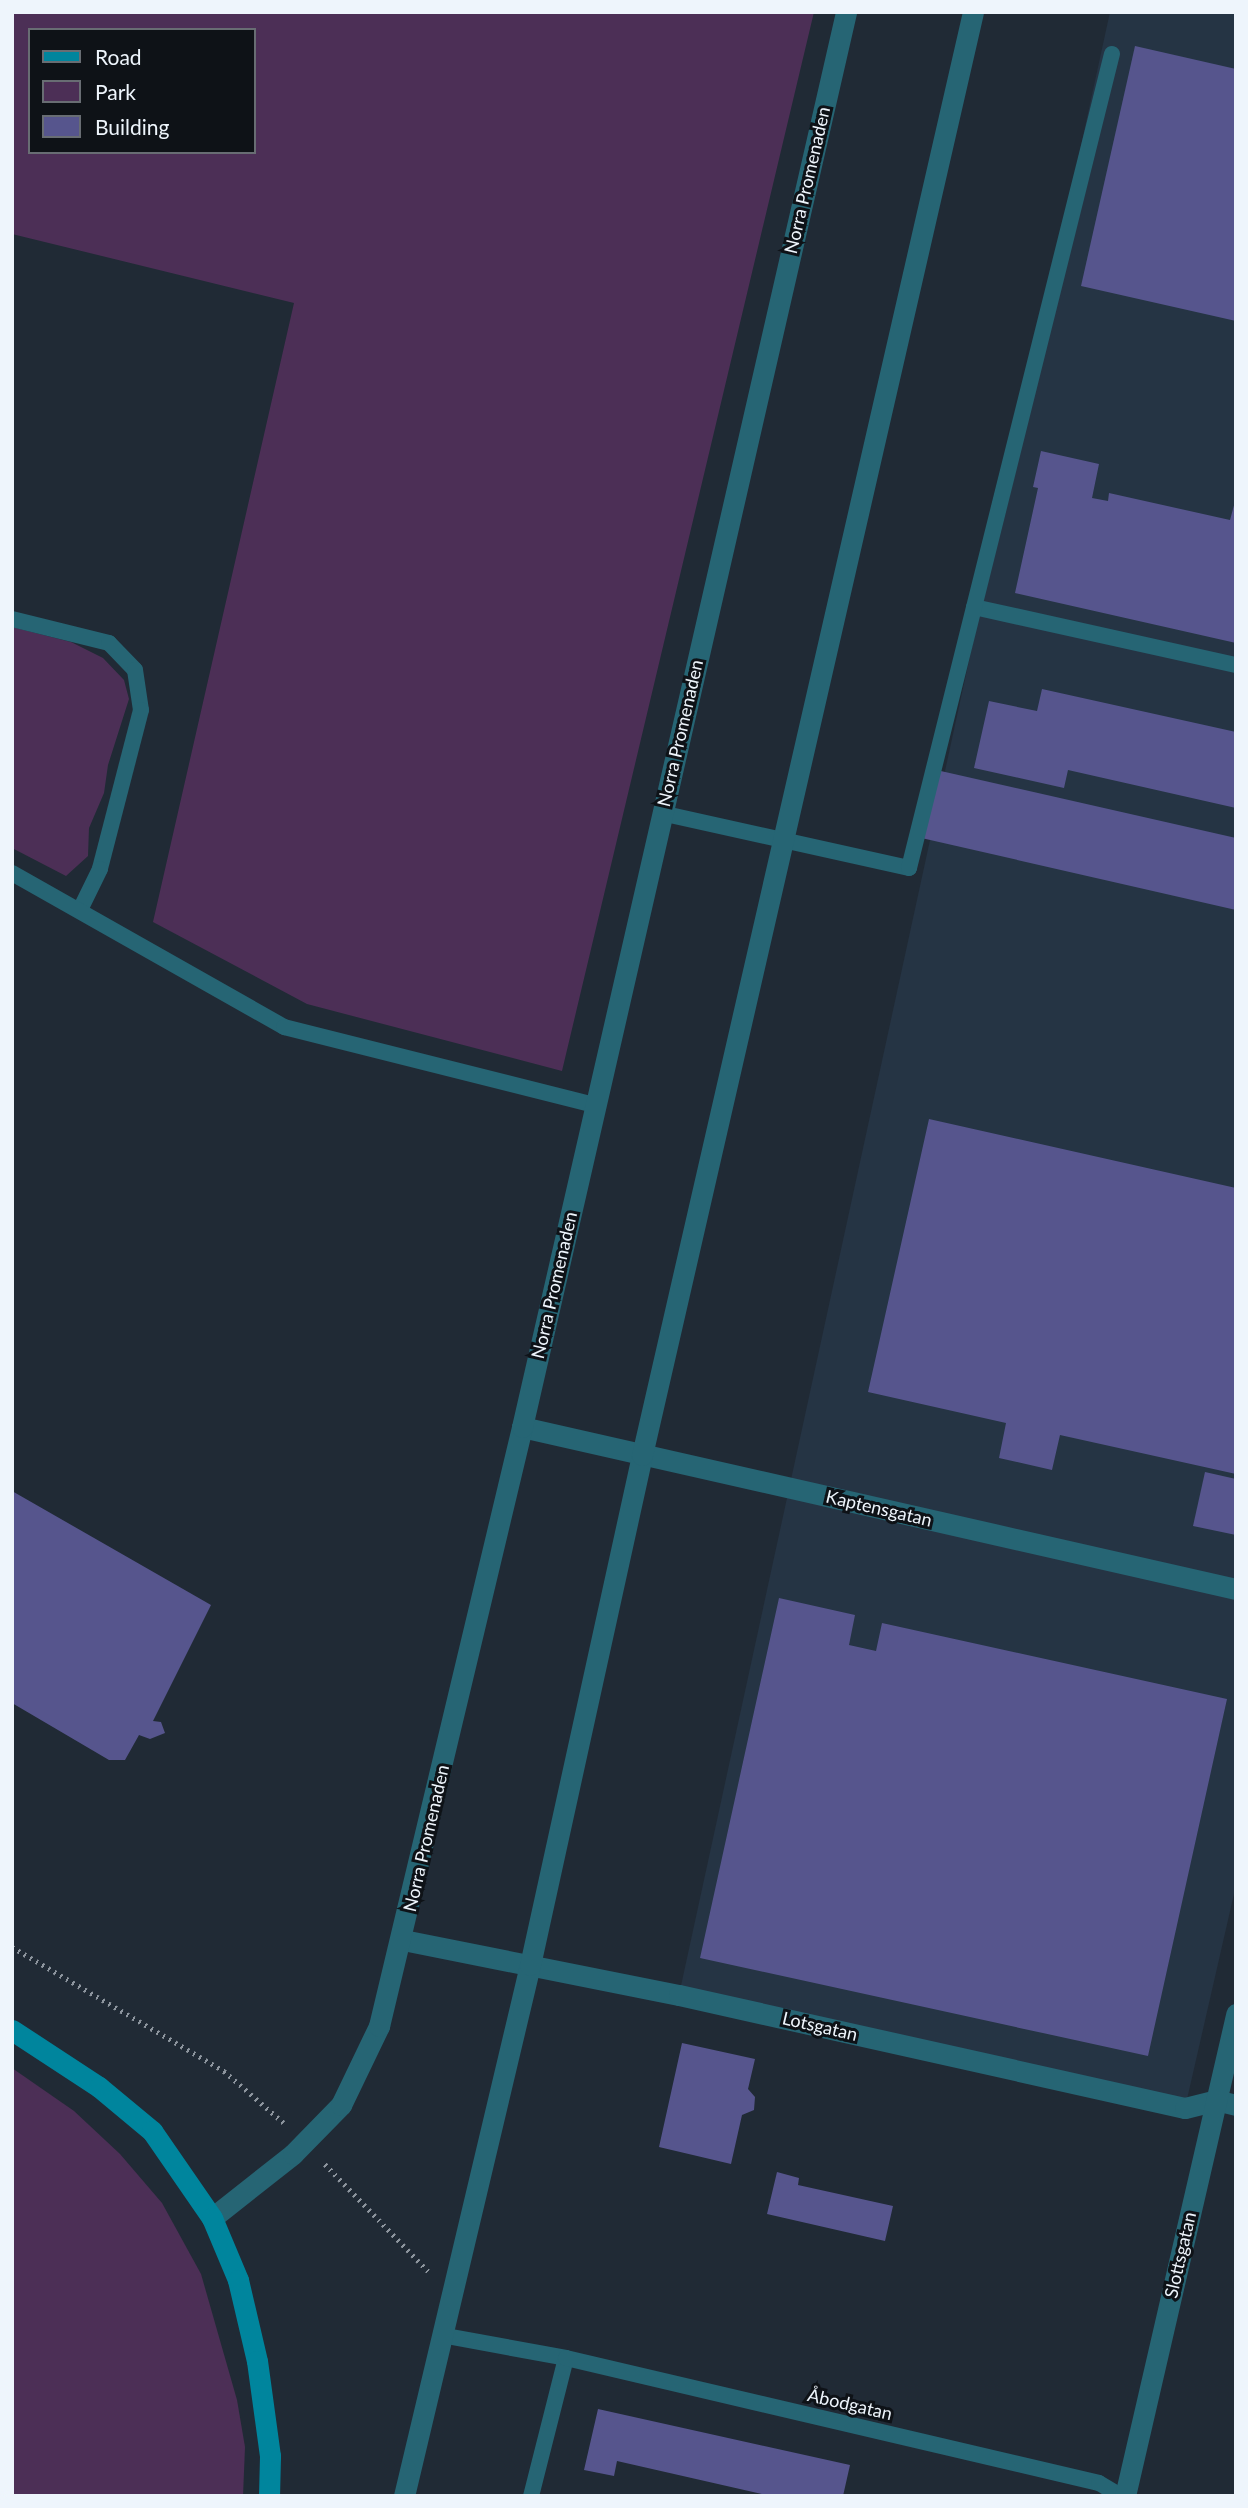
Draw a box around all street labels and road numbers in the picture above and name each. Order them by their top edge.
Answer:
street label: Norra Promenaden [780,104,834,256]
street label: Norra Promenaden [653,657,707,809]
street label: Norra Promenaden [527,1209,581,1361]
street label: Kaptensgatan [824,1485,934,1531]
street label: Norra Promenaden [399,1762,453,1914]
street label: Lotsgatan [780,2007,860,2045]
street label: Slottsgatan [1160,2210,1200,2300]
street label: Åbodgatan [806,2384,894,2424]

